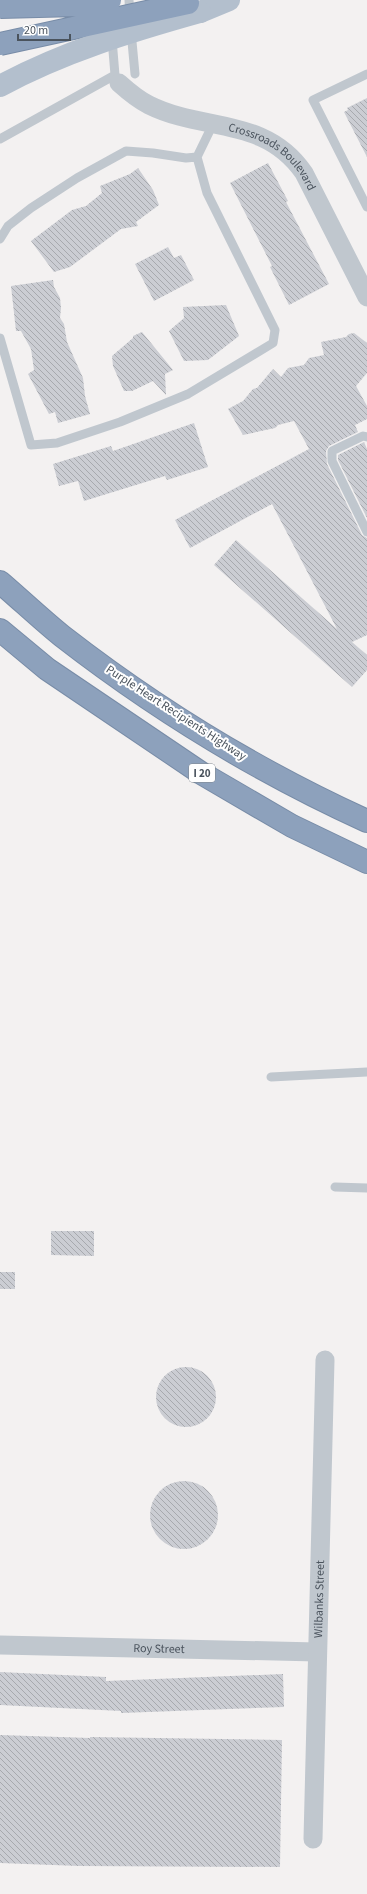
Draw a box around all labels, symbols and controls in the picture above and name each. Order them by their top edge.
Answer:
scale bar [18,16,70,42]
text: 20 m [24,22,48,39]
street label: Crossroads Boulevard [227,119,320,194]
street label: Purple Heart Recipients Highway [103,661,250,765]
road number: I 20 [189,764,215,782]
street label: Wilbanks Street [310,1560,328,1638]
street label: Roy Street [133,1639,185,1658]

